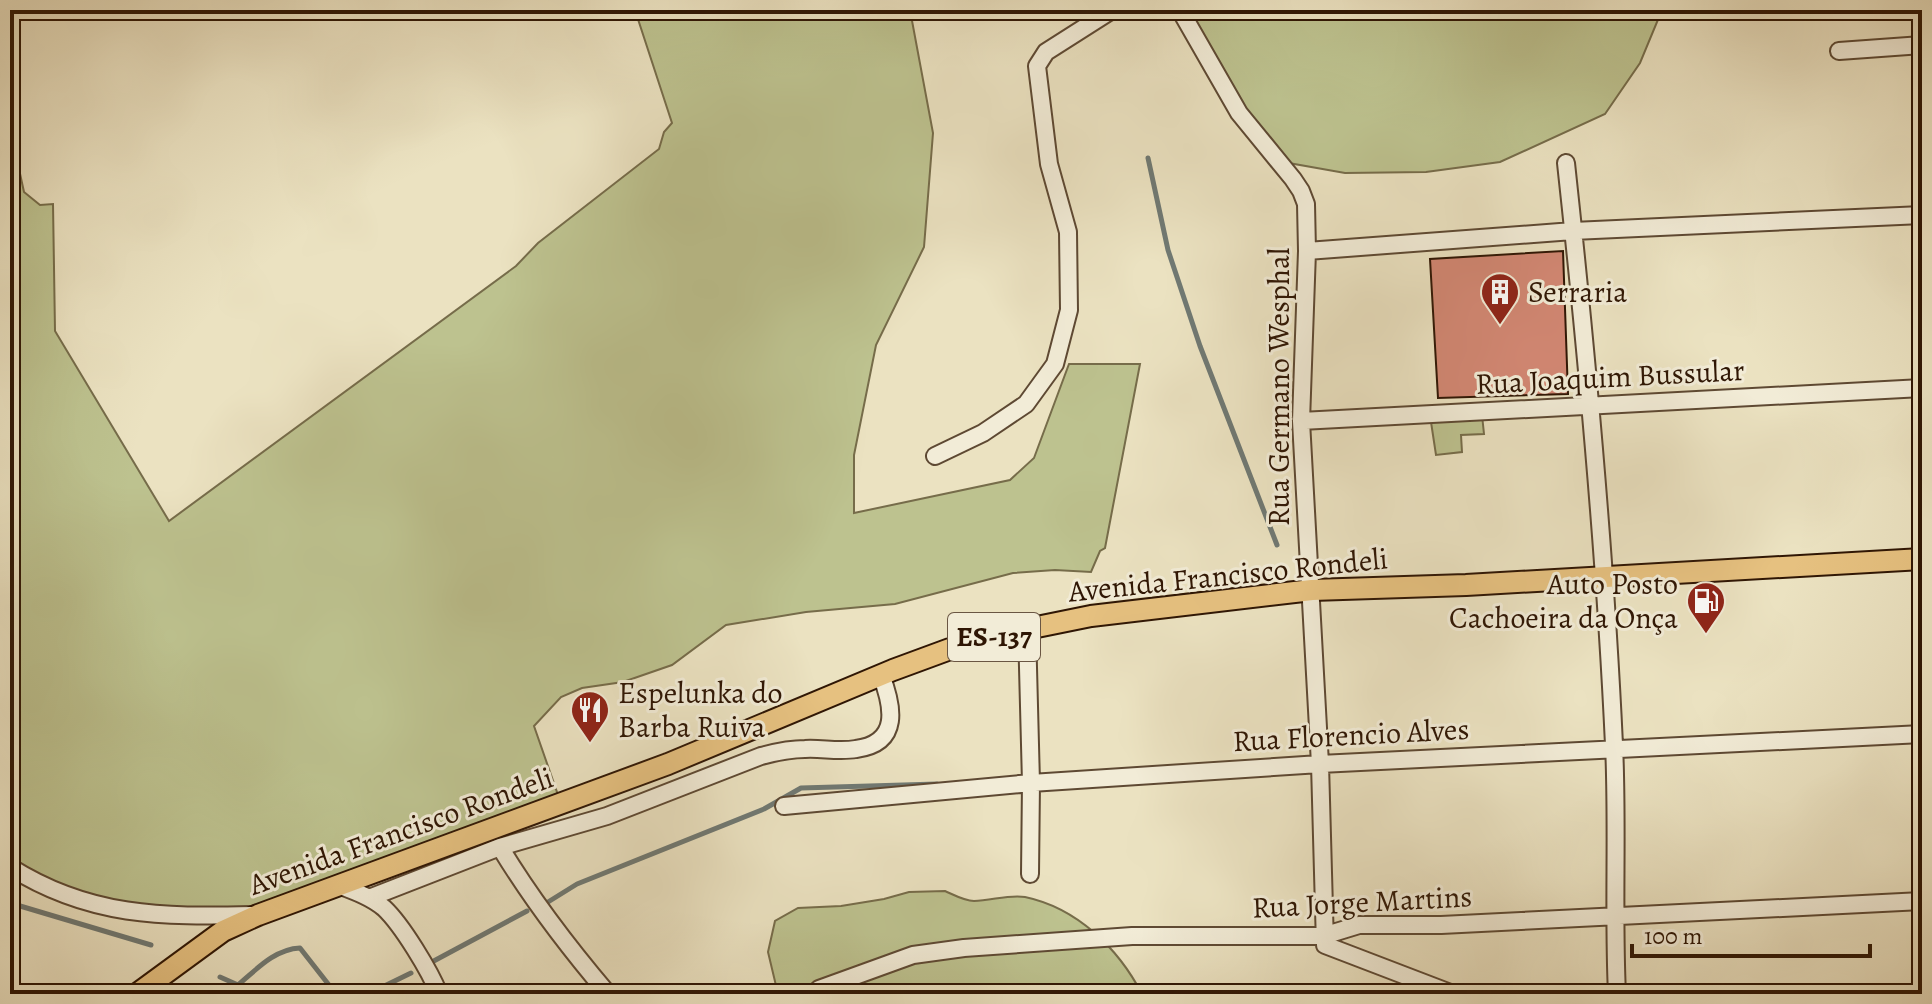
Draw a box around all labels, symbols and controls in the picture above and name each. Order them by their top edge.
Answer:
street label: Rua Germano Wesphal [1259,248,1299,526]
building icon: Serraria [1479,271,1521,326]
place label: Serraria [1528,272,1627,312]
street label: Rua Joaquim Bussular [1474,350,1746,404]
street label: Avenida Francisco Rondeli [1065,538,1390,612]
place label: Auto Posto Cachoeira da Onça [1449,564,1678,638]
fuel station icon: Auto Posto Cachoeira da Onça [1685,580,1727,635]
road number: ES-137 [948,613,1040,661]
place label: Espelunka do Barba Ruiva [618,673,782,747]
restaurant icon: Espelunka do Barba Ruiva [569,689,611,744]
street label: Rua Florencio Alves [1232,709,1470,761]
street label: Avenida Francisco Rondeli [242,757,559,905]
street label: Rua Jorge Martins [1251,876,1473,928]
scale bar [1632,908,1870,958]
text: 100 m [1644,920,1703,952]

